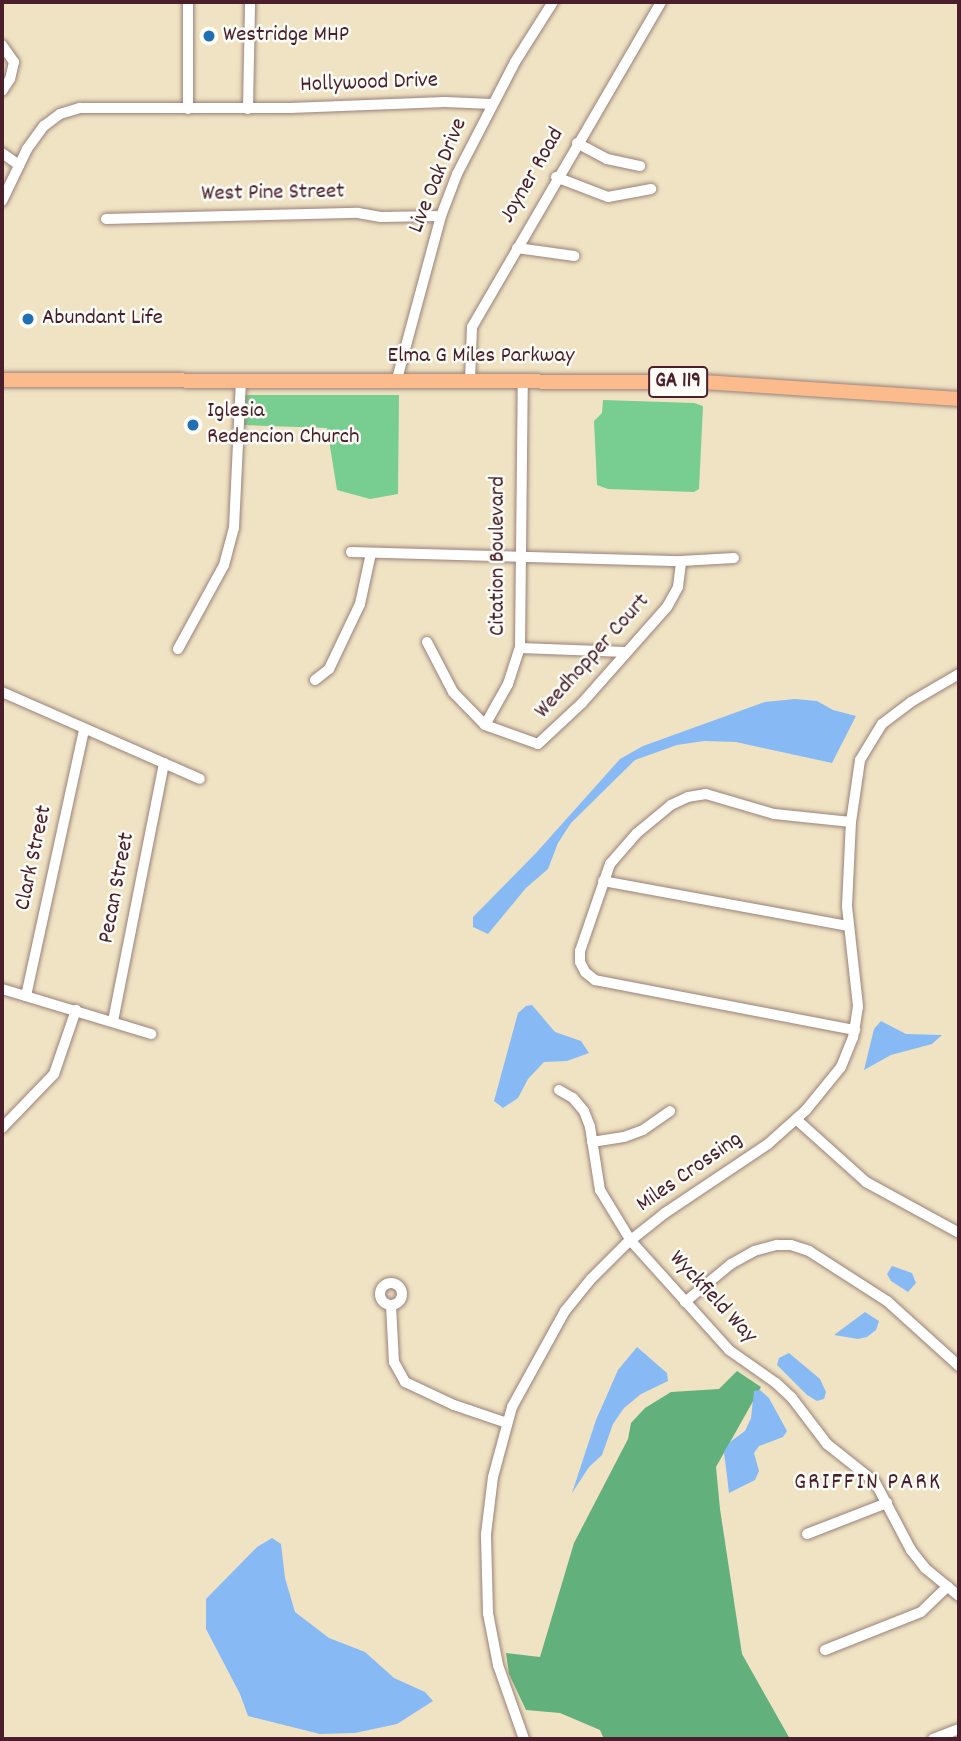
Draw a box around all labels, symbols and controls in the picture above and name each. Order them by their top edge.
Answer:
place label: Westridge MHP [223,22,349,50]
marker: Westridge MHP [201,28,217,44]
street label: Hollywood Drive [300,68,438,100]
street label: Live Oak Drive [403,114,475,238]
street label: Joyner Road [495,123,571,229]
street label: West Pine Street [201,179,345,209]
place label: Abundant Life [42,305,163,333]
marker: Abundant Life [20,311,36,327]
street label: Elma G Miles Parkway [388,343,574,371]
road number: GA 119 [646,364,710,400]
place label: Iglesia Redencion Church [207,398,360,452]
marker: Iglesia Redencion Church [185,417,201,433]
street label: Citation Boulevard [485,476,513,636]
street label: Weedhopper Court [530,589,656,725]
street label: Clark Street [10,803,60,913]
street label: Pecan Street [94,830,142,946]
street label: Miles Crossing [632,1127,748,1219]
street label: Wyckfield Way [662,1246,762,1350]
district label: GRIFFIN PARK [795,1470,941,1498]

